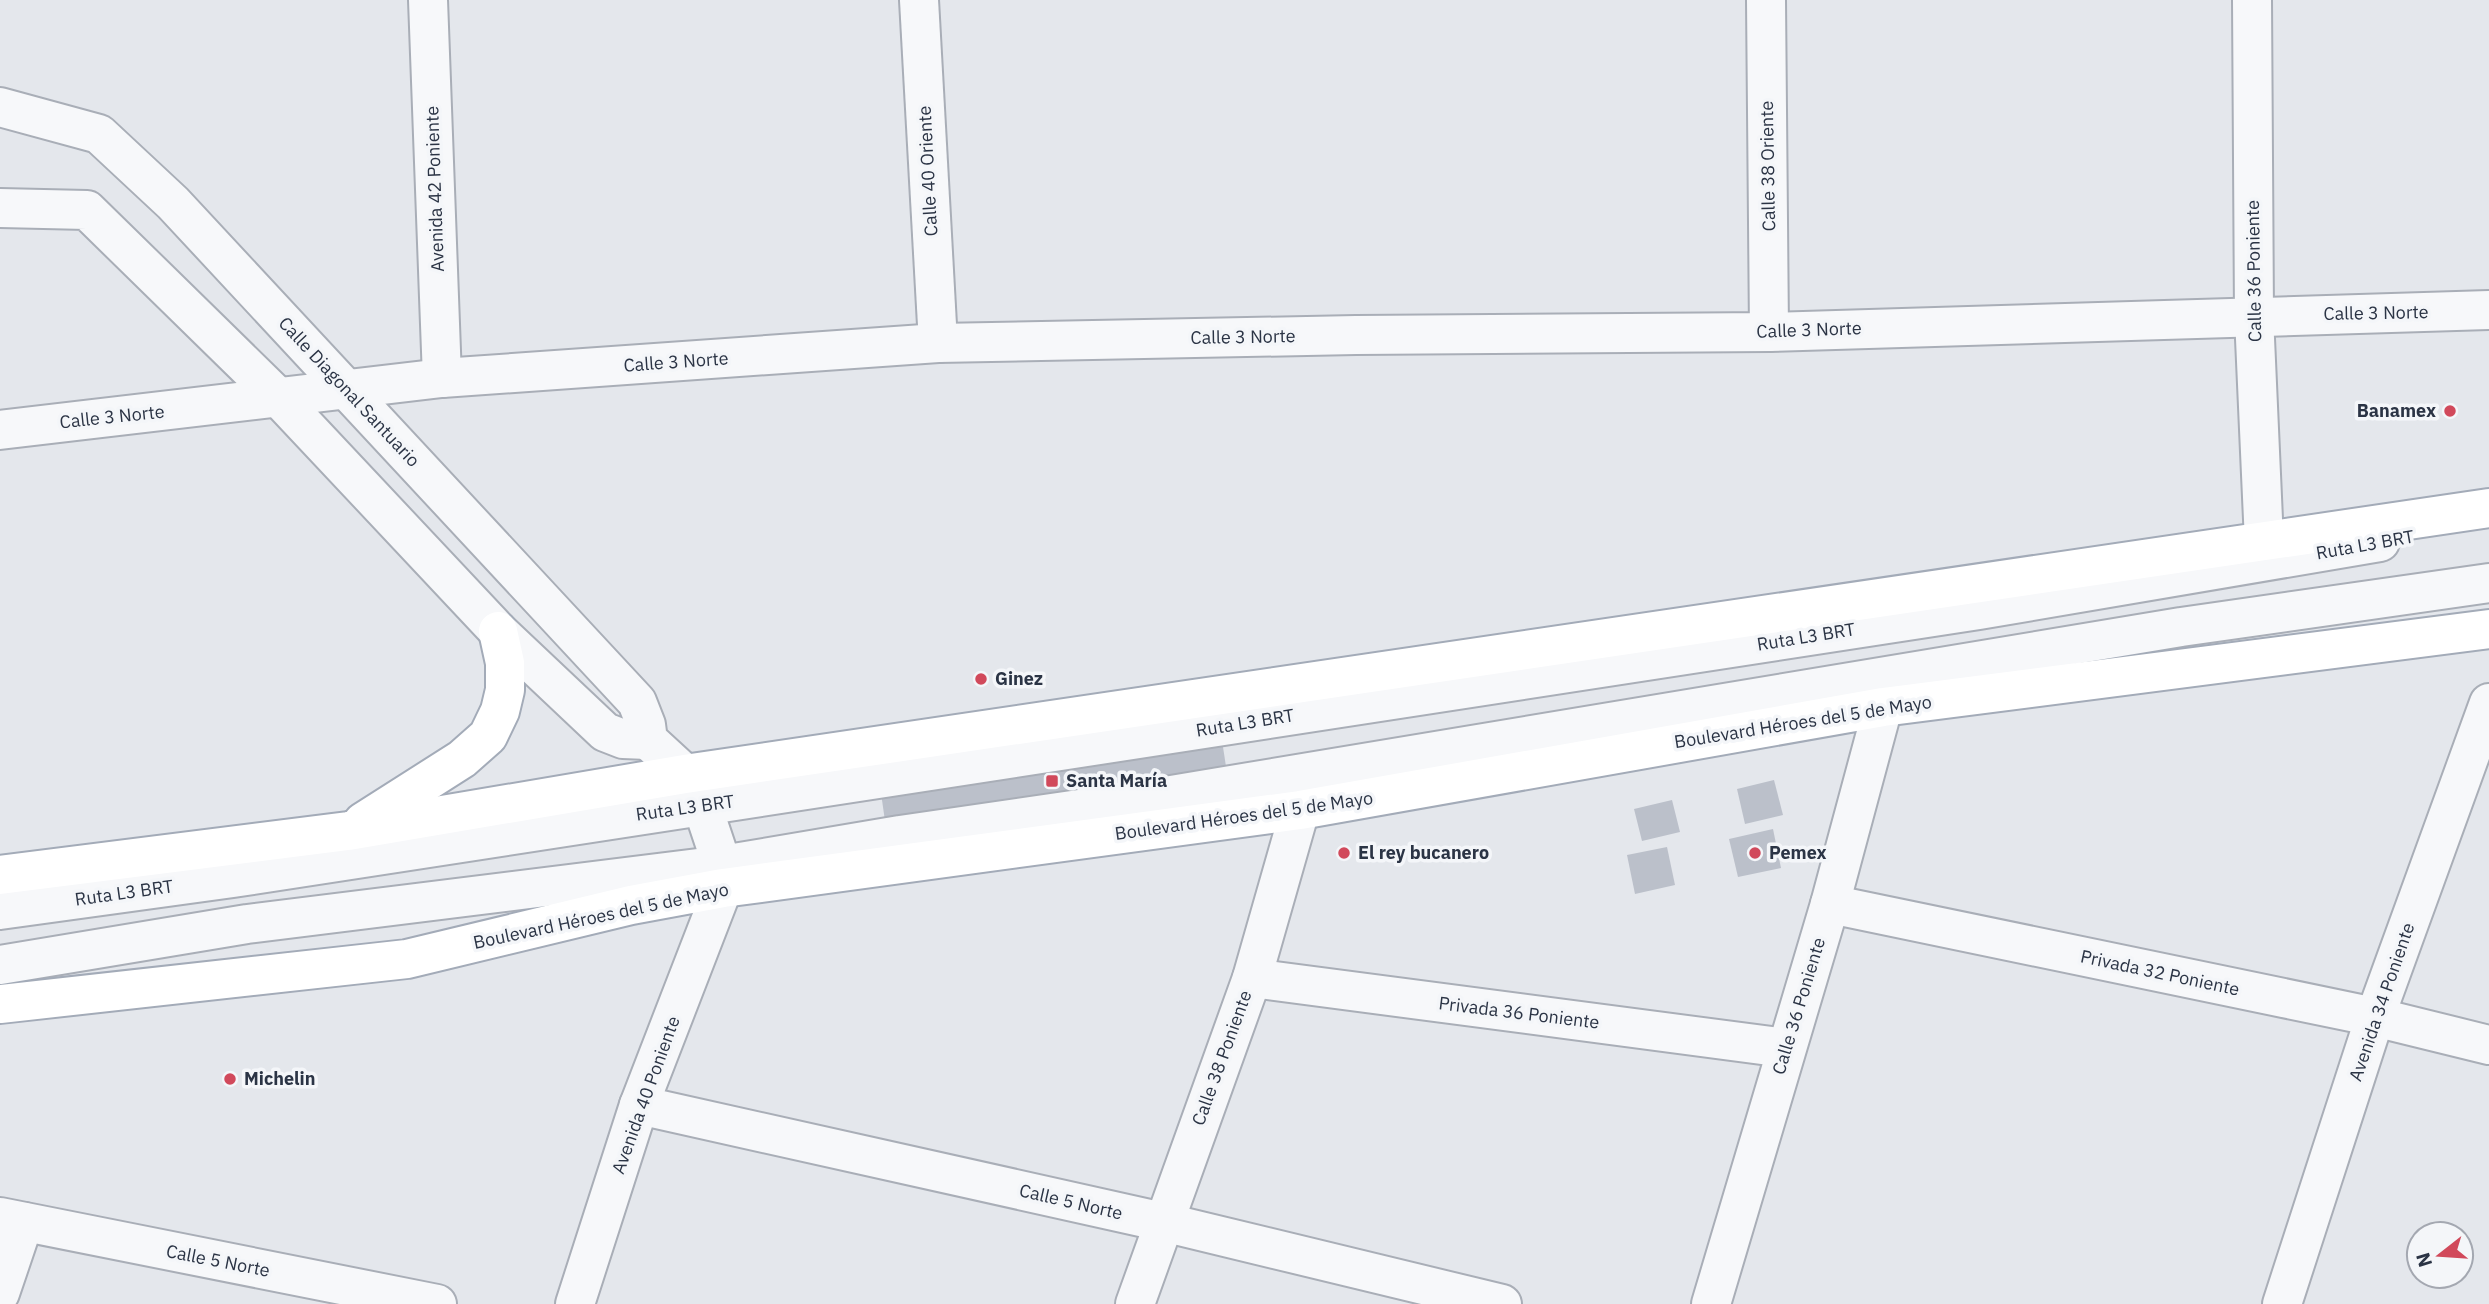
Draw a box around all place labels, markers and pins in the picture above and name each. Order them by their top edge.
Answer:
place label: Banamex [2357,399,2436,422]
marker: Banamex [2442,403,2458,419]
place label: Ginez [995,667,1043,690]
marker: Ginez [973,671,989,687]
place label: Santa María [1066,769,1167,792]
marker: Santa María [1044,773,1060,789]
place label: El rey bucanero [1358,841,1489,864]
place label: Pemex [1769,841,1827,864]
marker: El rey bucanero [1336,845,1352,861]
marker: Pemex [1747,845,1763,861]
place label: Michelin [244,1067,315,1090]
marker: Michelin [222,1071,238,1087]

